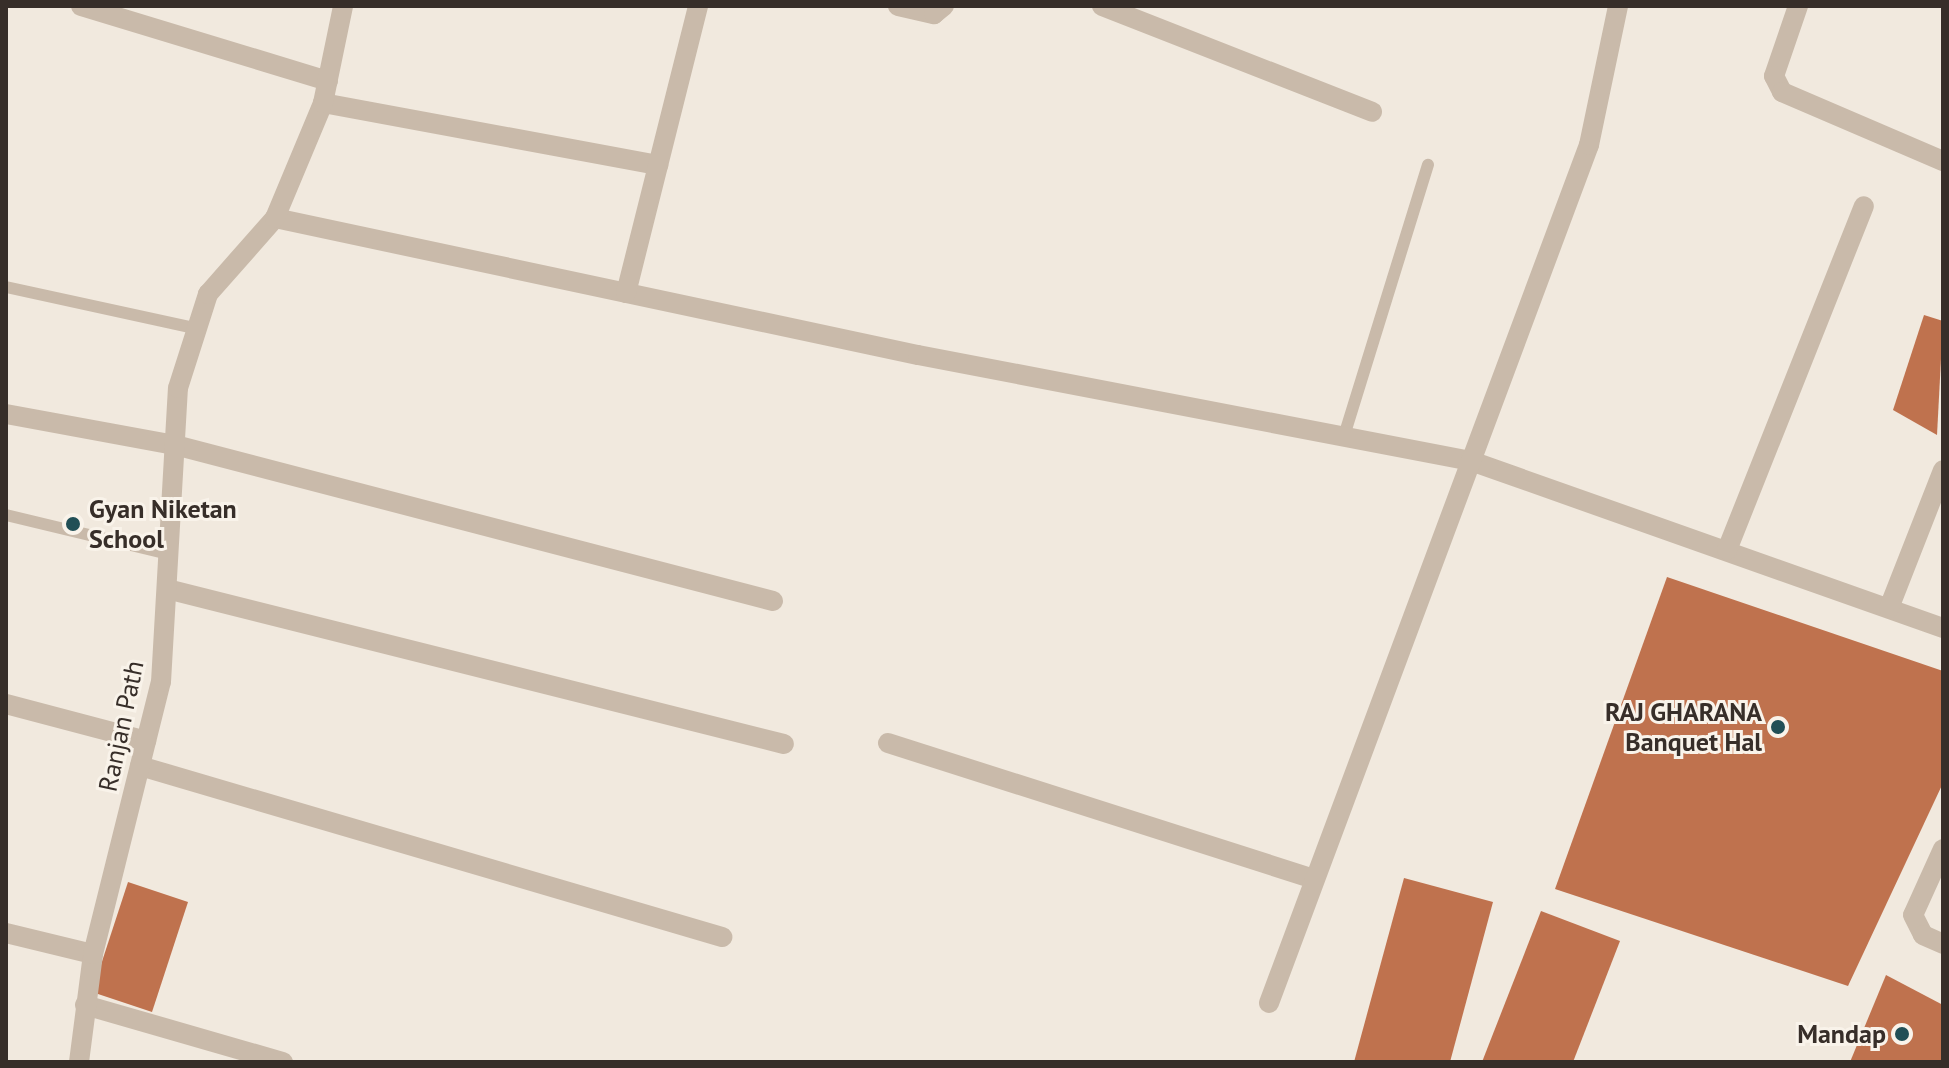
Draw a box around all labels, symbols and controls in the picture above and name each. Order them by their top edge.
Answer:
place label: Gyan Niketan School [89,493,237,554]
marker: Gyan Niketan School [64,515,82,533]
street label: Ranjan Path [92,658,150,794]
place label: RAJ GHARANA Banquet Hal [1605,696,1762,758]
marker: RAJ GHARANA Banquet Hal [1769,718,1787,736]
place label: Mandap [1797,1018,1886,1050]
marker: Mandap [1893,1025,1911,1043]

